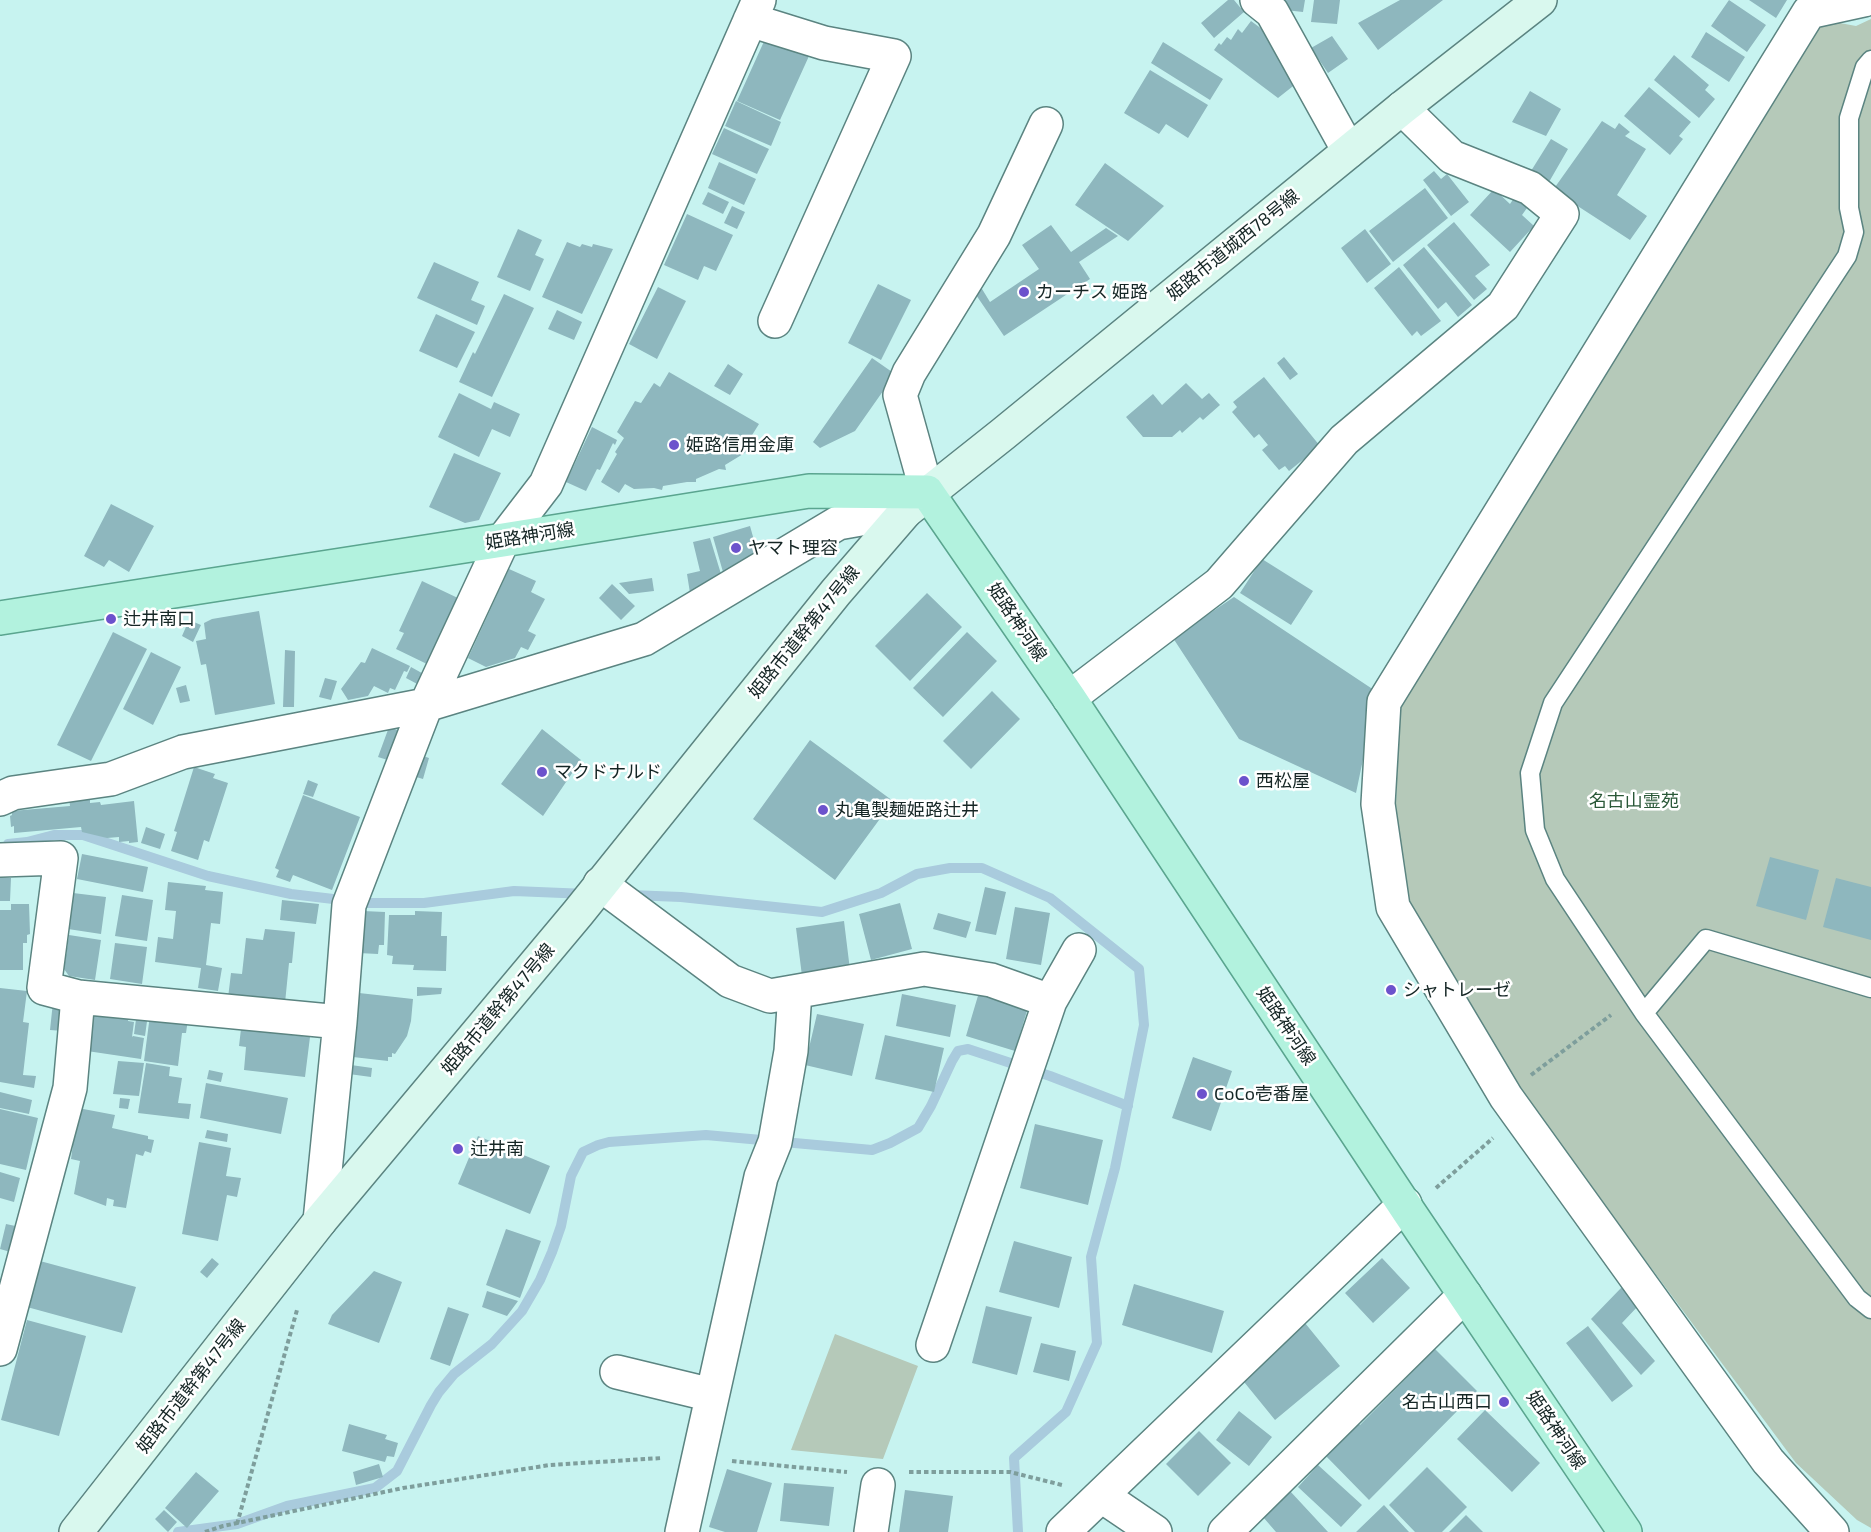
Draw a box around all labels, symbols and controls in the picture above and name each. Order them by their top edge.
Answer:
street label: 姫路市道城西78号線 [1162,185,1304,305]
place label: カーチス 姫路 [1036,281,1148,303]
marker: カーチス 姫路 [1017,285,1031,299]
place label: 姫路信用金庫 [686,434,794,456]
marker: 姫路信用金庫 [667,438,681,452]
street label: 姫路神河線 [484,518,576,554]
place label: ヤマト理容 [748,537,838,559]
marker: ヤマト理容 [729,541,743,555]
street label: 姫路市道幹第47号線 [744,561,864,703]
street label: 姫路神河線 [983,579,1051,665]
place label: 辻井南口 [123,608,195,630]
marker: 辻井南口 [104,612,118,626]
place label: マクドナルド [554,761,662,783]
marker: マクドナルド [535,765,549,779]
place label: 西松屋 [1256,770,1310,792]
marker: 西松屋 [1237,774,1251,788]
park label: 名古山霊苑 [1589,790,1679,812]
place label: 丸亀製麺姫路辻井 [835,799,979,821]
marker: 丸亀製麺姫路辻井 [816,803,830,817]
street label: 姫路市道幹第47号線 [437,939,559,1079]
place label: シャトレーゼ [1403,979,1511,1001]
street label: 姫路神河線 [1252,983,1320,1069]
marker: シャトレーゼ [1384,983,1398,997]
place label: CoCo壱番屋 [1214,1083,1309,1105]
marker: CoCo壱番屋 [1195,1087,1209,1101]
place label: 辻井南 [470,1138,524,1160]
marker: 辻井南 [451,1142,465,1156]
street label: 姫路市道幹第47号線 [132,1315,250,1457]
street label: 姫路神河線 [1522,1387,1590,1473]
place label: 名古山西口 [1402,1391,1492,1413]
marker: 名古山西口 [1497,1395,1511,1409]

